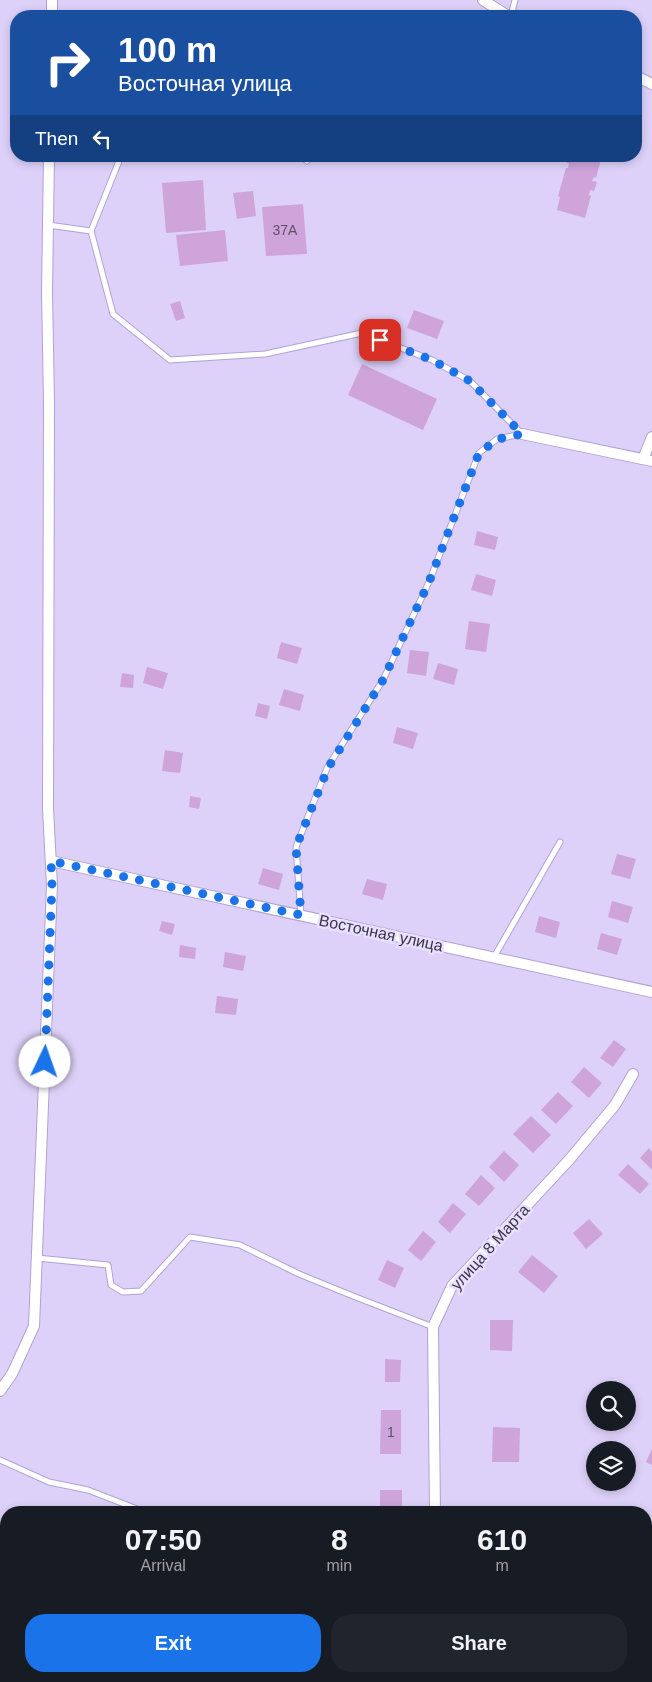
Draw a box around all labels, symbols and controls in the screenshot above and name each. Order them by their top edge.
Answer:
icon: right [35,30,100,95]
text: 100 m [118,30,217,69]
text: Восточная улица [118,71,292,96]
icon: left [88,125,116,153]
text: Then [35,128,78,149]
house number: 37А [273,222,298,238]
pin [359,319,401,361]
icon: arrive [366,326,394,354]
street label: Восточная улица [317,912,445,954]
position arrow [18,1035,70,1087]
street label: улица 8 Марта [447,1201,533,1293]
map controls [586,1381,636,1491]
button: search [586,1381,636,1431]
house number: 1 [387,1424,395,1440]
button: layers [586,1441,636,1491]
text: 07:50 [125,1523,202,1556]
text: 8 [331,1523,348,1556]
text: 610 [477,1523,527,1556]
text: Arrival [141,1557,186,1574]
text: min [326,1557,352,1574]
text: m [495,1557,509,1574]
button: Exit [25,1614,321,1672]
button: Share [331,1614,627,1672]

